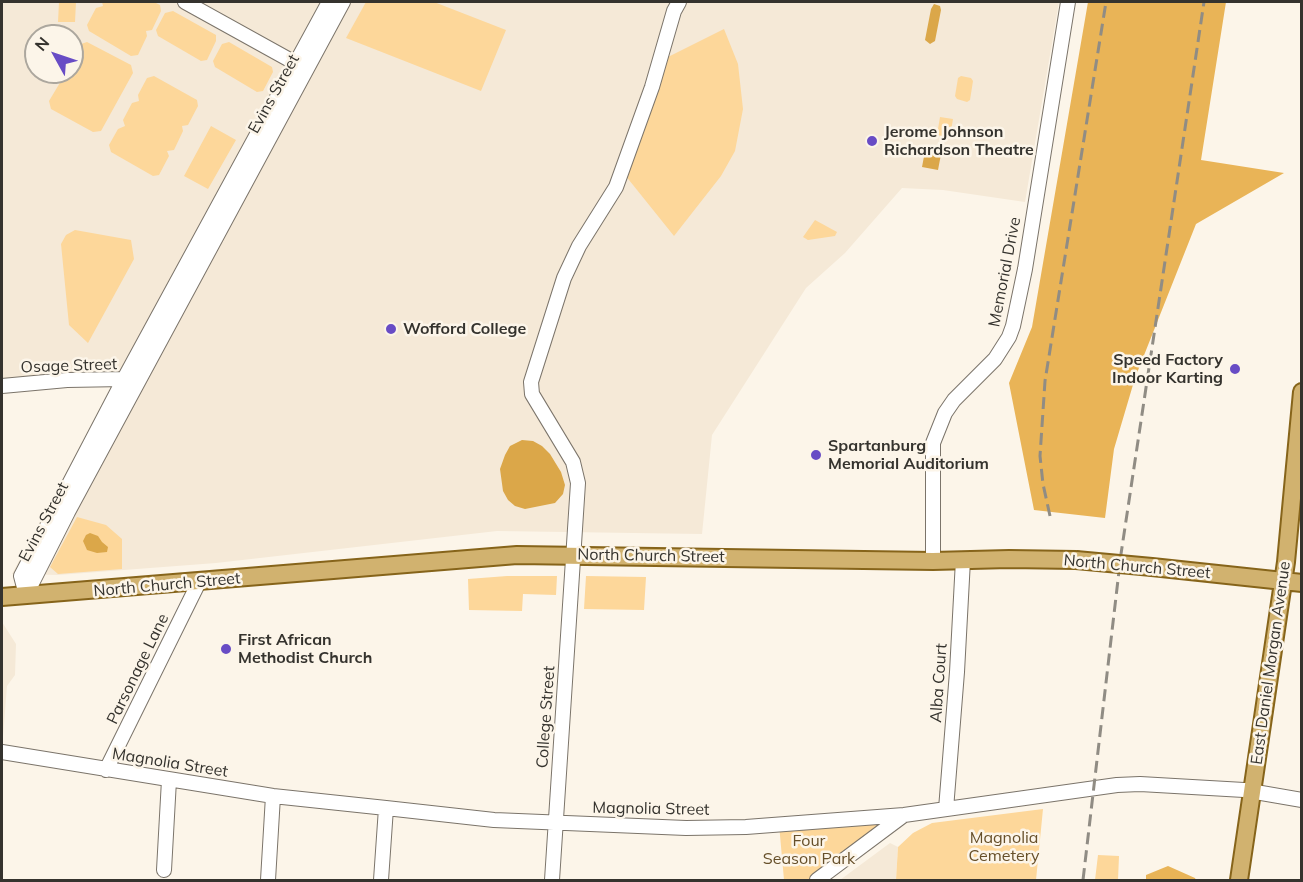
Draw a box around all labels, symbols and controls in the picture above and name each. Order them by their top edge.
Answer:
north arrow [24,24,84,84]
text: N [30,33,53,55]
street label: Evins Street [244,51,304,137]
place label: Jerome Johnson Richardson Theatre [884,122,1034,160]
marker: Jerome Johnson Richardson Theatre [865,134,879,148]
street label: Memorial Drive [985,215,1025,329]
place label: Wofford College [403,319,526,339]
marker: Wofford College [384,322,398,336]
place label: Speed Factory Indoor Karting [1112,350,1223,388]
street label: Osage Street [20,355,118,377]
marker: Speed Factory Indoor Karting [1228,362,1242,376]
place label: Spartanburg Memorial Auditorium [828,436,989,474]
marker: Spartanburg Memorial Auditorium [809,448,823,462]
street label: Evins Street [15,479,73,565]
street label: North Church Street [577,545,725,567]
street label: North Church Street [1063,551,1211,583]
street label: East Daniel Morgan Avenue [1247,560,1295,766]
street label: North Church Street [93,569,241,601]
street label: Parsonage Lane [103,611,173,727]
place label: First African Methodist Church [238,630,372,668]
marker: First African Methodist Church [219,642,233,656]
street label: Alba Court [927,643,951,723]
street label: College Street [533,665,559,769]
street label: Magnolia Street [111,744,229,782]
street label: Magnolia Street [592,798,710,820]
park label: Magnolia Cemetery [969,828,1039,866]
park label: Four Season Park [763,831,855,869]

